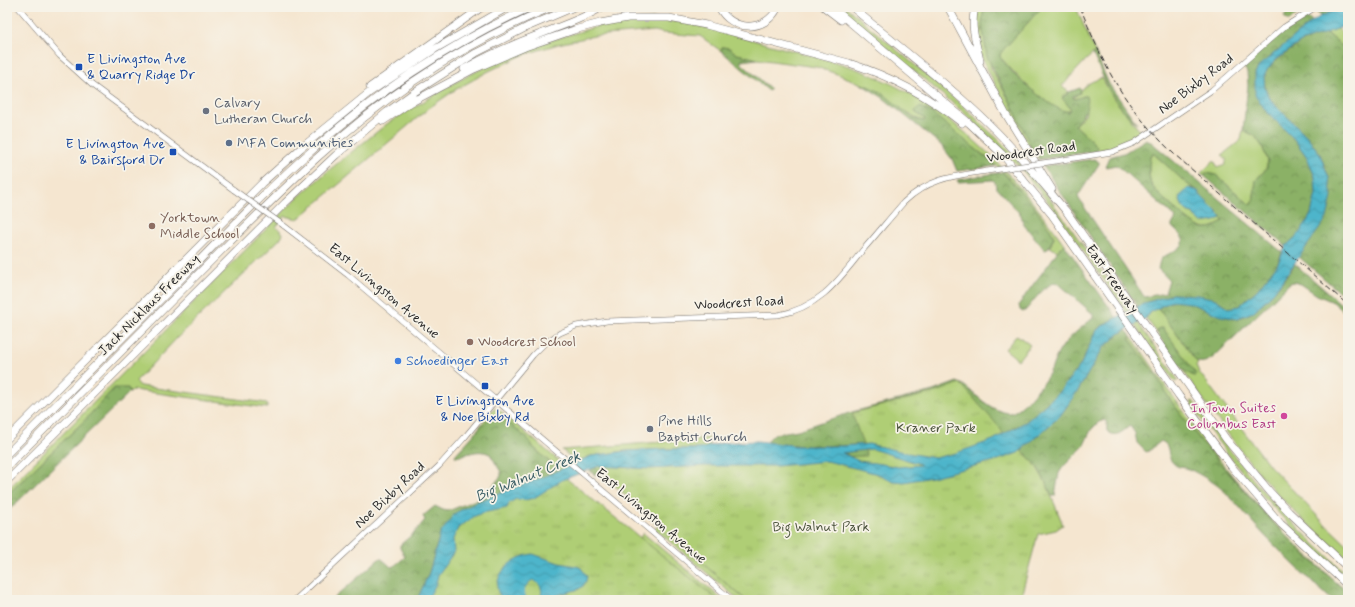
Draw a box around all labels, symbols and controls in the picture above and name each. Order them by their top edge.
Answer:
place label: E Livingston Ave & Quarry Ridge Dr [87,50,196,84]
street label: Noe Bixby Road [1155,50,1237,118]
marker: E Livingston Ave & Quarry Ridge Dr [74,62,84,72]
place label: Calvary Lutheran Church [214,94,312,128]
marker: Calvary Lutheran Church [201,106,211,116]
place label: MFA Communities [237,134,353,152]
place label: E Livingston Ave & Bairsford Dr [65,135,165,171]
street label: Woodcrest Road [985,137,1077,167]
marker: MFA Communities [224,138,234,148]
marker: E Livingston Ave & Bairsford Dr [168,147,178,157]
place label: Yorktown Middle School [160,209,239,243]
marker: Yorktown Middle School [147,221,157,231]
street label: East Livingston Avenue [325,239,443,343]
street label: East Freeway [1082,241,1142,317]
street label: Jack Nicklaus Freeway [94,250,204,360]
street label: Woodcrest Road [694,292,784,314]
place label: Woodcrest School [478,333,576,351]
marker: Woodcrest School [465,337,475,347]
place label: Schoedinger East [406,352,509,371]
marker: Schoedinger East [393,356,403,366]
marker: E Livingston Ave & Noe Bixby Rd [480,381,490,391]
place label: E Livingston Ave & Noe Bixby Rd [435,392,535,426]
place label: InTown Suites Columbus East [1187,399,1276,433]
marker: InTown Suites Columbus East [1279,411,1289,421]
place label: Pine Hills Baptist Church [658,412,747,446]
park label: Kraner Park [896,419,976,437]
marker: Pine Hills Baptist Church [645,424,655,434]
water label: Big Walnut Creek [472,447,585,509]
street label: Noe Bixby Road [351,458,429,532]
street label: East Livingston Avenue [592,464,710,568]
park label: Big Walnut Park [772,518,870,538]

